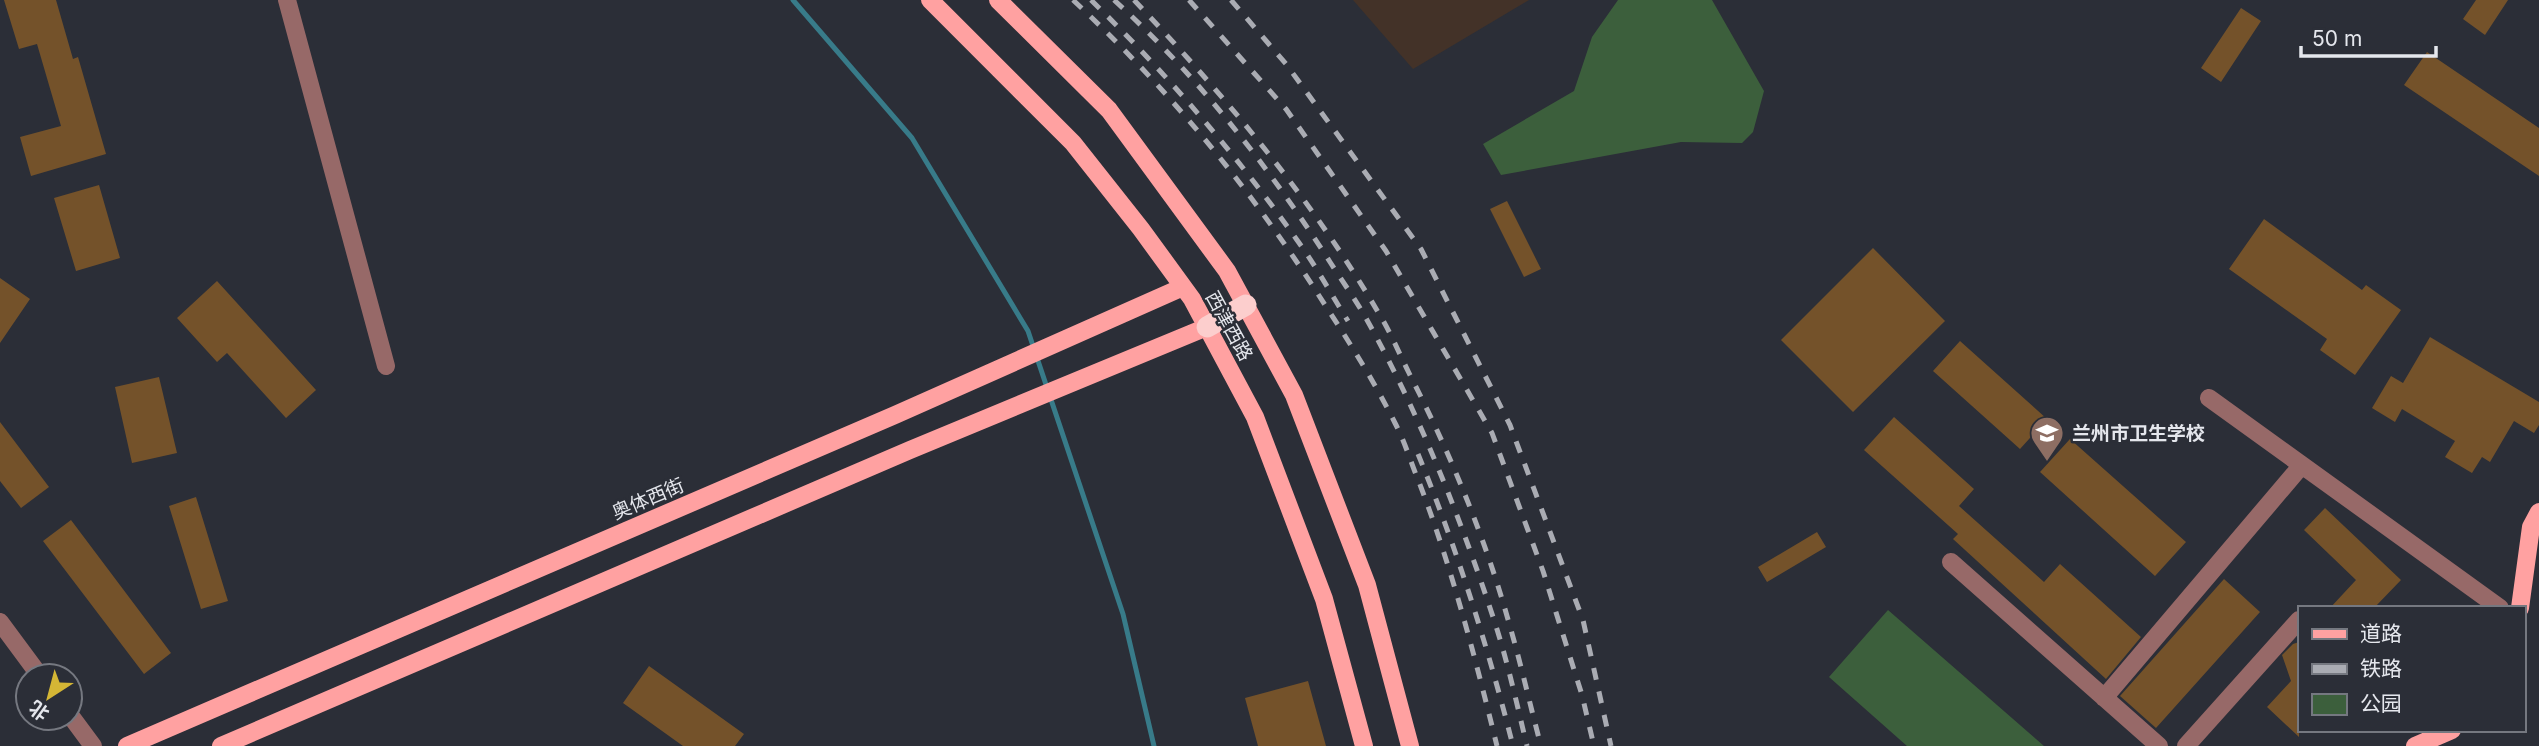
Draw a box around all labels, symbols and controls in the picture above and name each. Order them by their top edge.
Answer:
scale bar [2301,14,2436,58]
text: 50 m [2312,26,2362,51]
street label: 西津西路 [1201,287,1257,365]
school or university icon: 兰州市卫生学校 [2028,414,2066,463]
place label: 兰州市卫生学校 [2072,422,2205,445]
street label: 奥体西街 [609,474,687,524]
legend [2298,606,2525,732]
text: 道路 [2360,621,2402,646]
text: 铁路 [2360,656,2402,681]
north arrow [14,662,84,732]
text: 公园 [2360,691,2402,716]
text: 北 [25,695,54,725]

